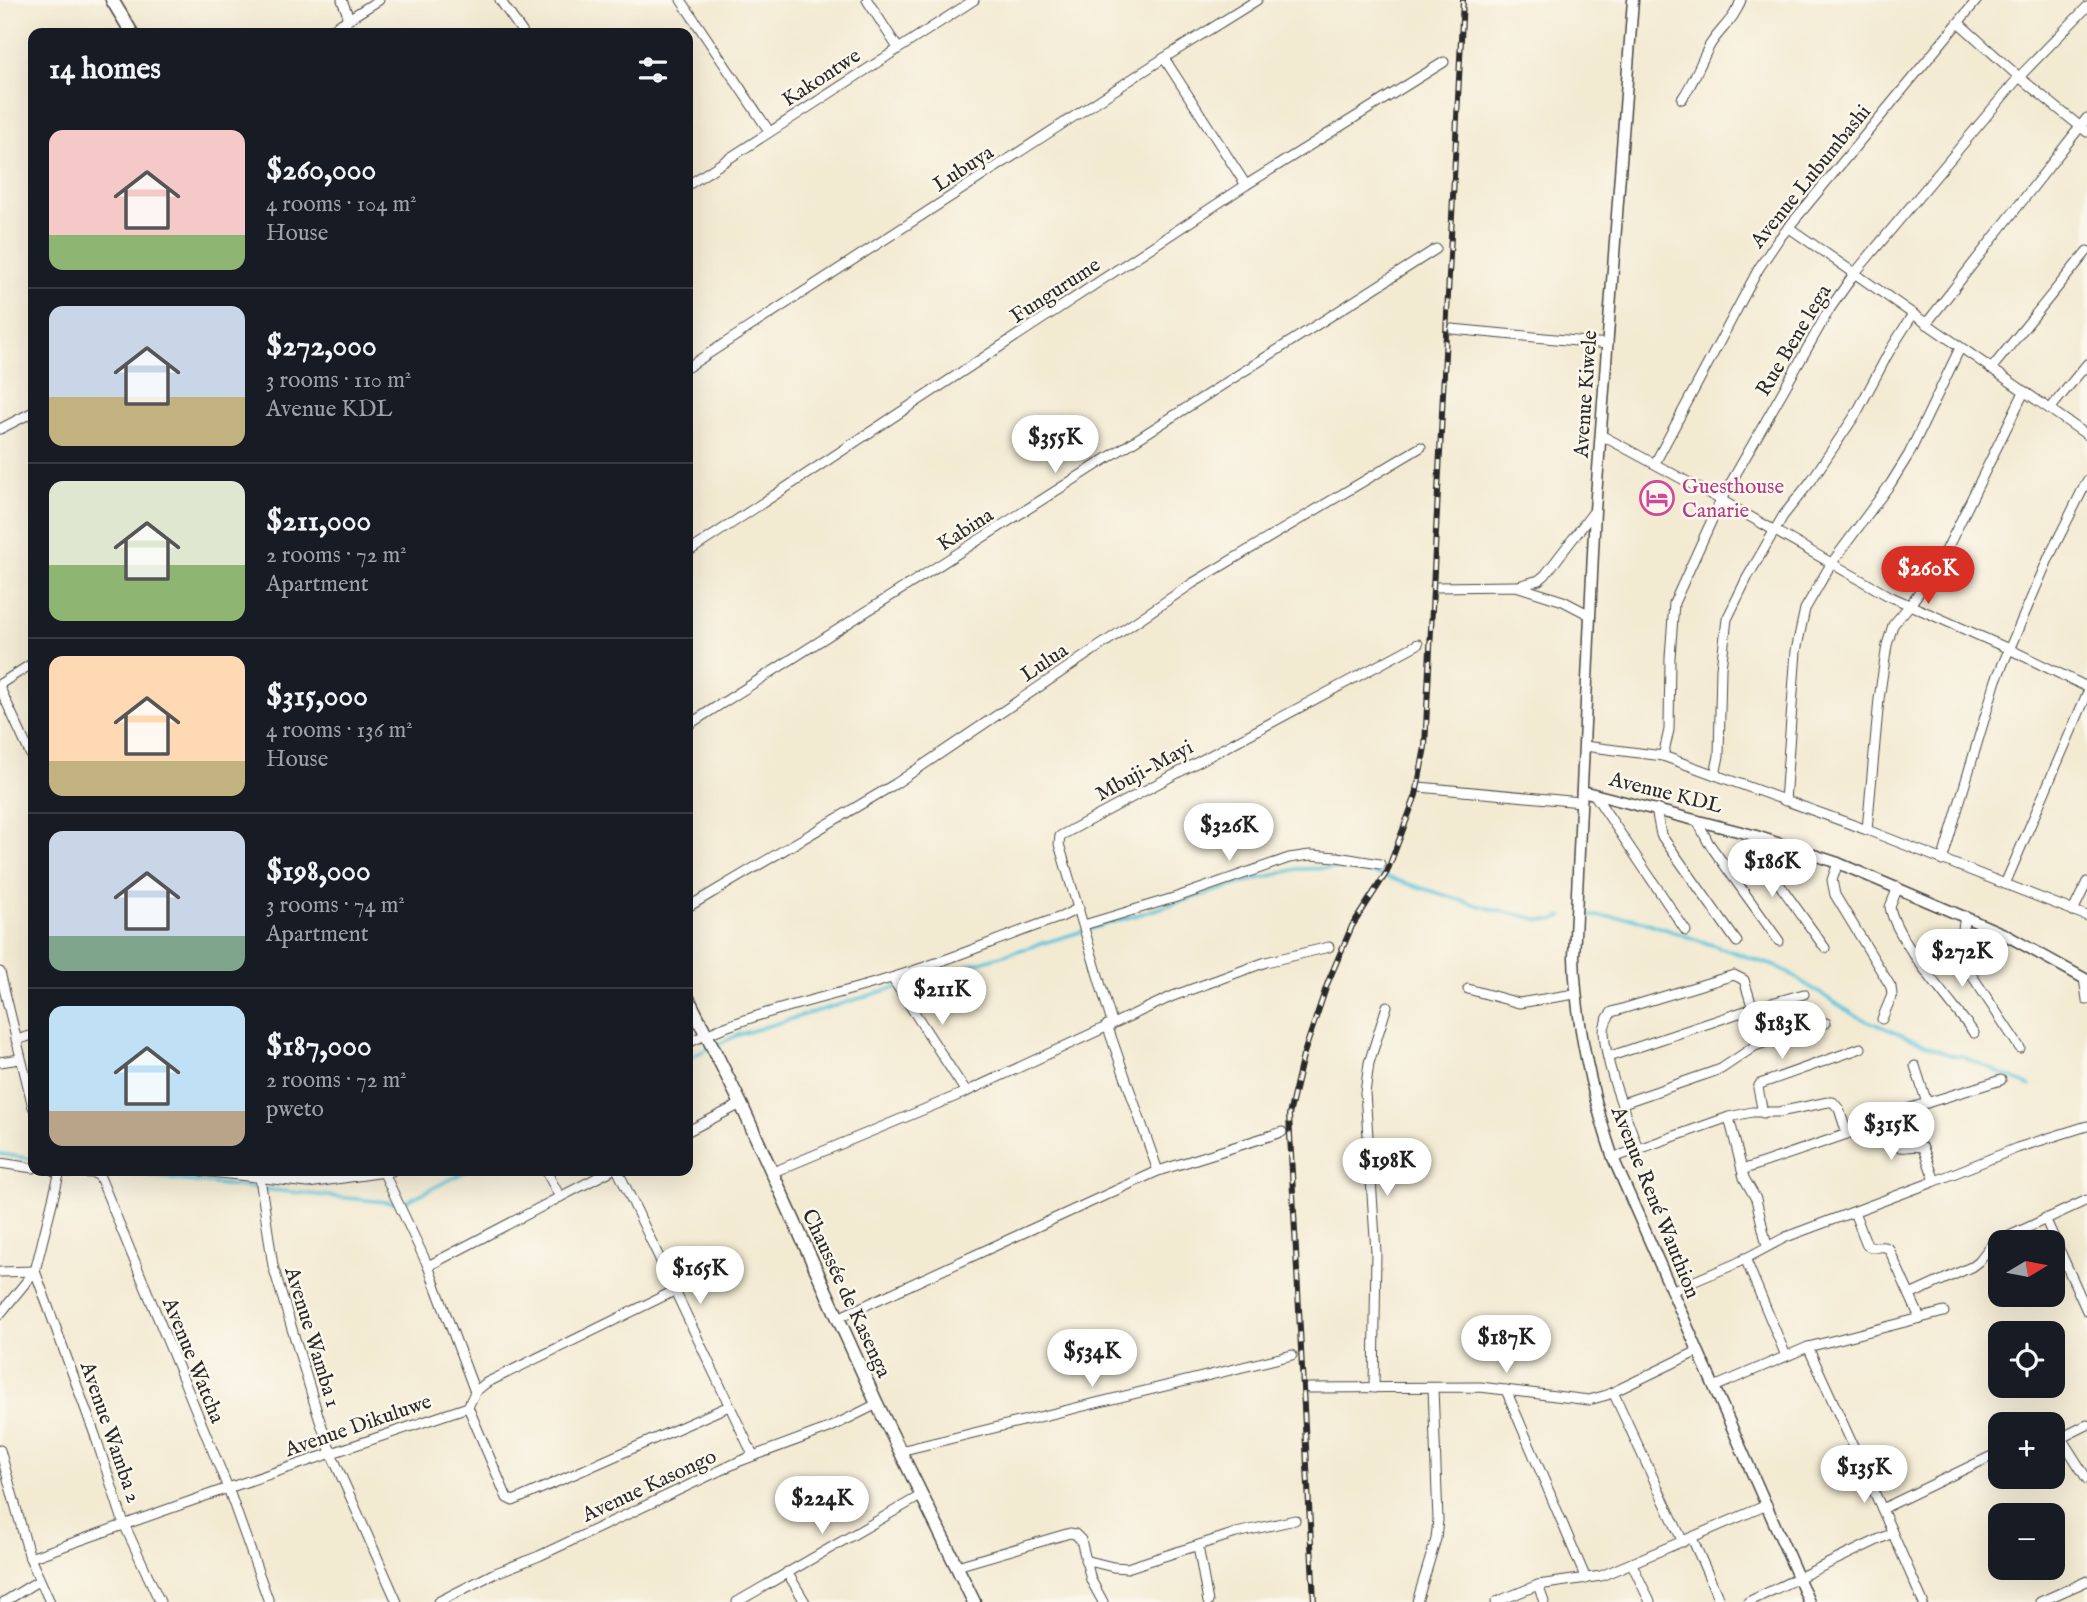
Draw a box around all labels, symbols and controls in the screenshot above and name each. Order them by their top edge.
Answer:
street label: Kakontwe [777,43,866,114]
text: 14 homes [49,51,161,89]
icon: filters [634,51,672,89]
street label: Avenue Lubumbashi [1744,100,1877,255]
street label: Lubuya [928,139,1000,199]
text: $260,000 [266,152,376,190]
icon: home [105,158,189,242]
text: 4 rooms · 104 m² [266,190,417,219]
text: House [266,219,328,248]
street label: Fungurume [1006,252,1106,330]
street label: Rue Bene lega [1750,279,1839,402]
text: $272,000 [266,328,377,366]
street label: Avenue Kiwele [1568,329,1604,460]
icon: home [105,334,189,418]
text: 3 rooms · 110 m² [266,366,411,395]
text: Avenue KDL [266,395,392,424]
pin: $355K [1006,416,1104,475]
text: $355K [1028,423,1082,452]
place label: Guesthouse Canarie [1682,474,1784,525]
hotel icon: Guesthouse Canarie [1638,479,1676,517]
street label: Kabina [933,502,1000,558]
text: $211,000 [266,503,371,541]
icon: home [105,509,189,593]
text: 2 rooms · 72 m² [266,541,407,570]
pin: $260K [1879,546,1977,606]
text: $260K [1897,554,1959,583]
text: Apartment [266,570,369,599]
street label: Lulua [1016,637,1074,689]
text: $315,000 [266,678,368,716]
icon: home [105,684,189,768]
text: 4 rooms · 136 m² [266,716,413,745]
street label: Mbuji-Mayi [1091,734,1198,808]
text: House [266,745,328,774]
street label: Avenue KDL [1605,766,1725,821]
pin: $326K [1180,804,1278,863]
text: $326K [1200,811,1258,840]
pin: $186K [1723,839,1821,899]
text: $186K [1744,847,1800,876]
text: $198,000 [266,853,371,891]
icon: home [105,859,189,943]
text: 3 rooms · 74 m² [266,891,405,920]
text: Apartment [266,920,369,949]
pin: $272K [1913,930,2011,989]
text: $272K [1931,937,1993,966]
pin: $211K [893,968,991,1027]
text: $211K [913,975,971,1004]
pin: $183K [1733,1002,1831,1061]
text: $183K [1754,1009,1810,1038]
text: $187,000 [266,1028,372,1066]
icon: home [105,1034,189,1118]
text: 2 rooms · 72 m² [266,1066,407,1095]
text: pweto [266,1095,324,1124]
street label: Avenue René Wauthion [1603,1102,1705,1303]
pin: $315K [1842,1102,1940,1162]
text: $315K [1864,1110,1918,1139]
pin: $198K [1338,1138,1436,1198]
text: $198K [1359,1146,1416,1175]
street label: Chaussée de Kasenga [795,1205,897,1383]
north arrow [1988,1230,2065,1307]
map controls [1988,1230,2065,1580]
pin: $165K [651,1246,749,1306]
text: $165K [672,1254,728,1283]
street label: Avenue Wamba 1 [277,1263,346,1411]
street label: Avenue Watcha [155,1293,230,1428]
pin: $187K [1457,1316,1555,1375]
button: locate [1988,1321,2065,1398]
text: $187K [1477,1323,1535,1352]
pin: $534K [1043,1330,1141,1389]
text: $534K [1063,1337,1121,1366]
street label: Avenue Wamba 2 [72,1357,146,1507]
street label: Avenue Dikuluwe [281,1389,436,1464]
button: + [1988,1412,2065,1489]
street label: Avenue Kasongo [577,1443,721,1530]
pin: $135K [1815,1446,1913,1505]
text: $135K [1837,1453,1891,1482]
pin: $224K [773,1476,871,1536]
text: $224K [791,1484,853,1513]
button: − [1988,1503,2065,1580]

